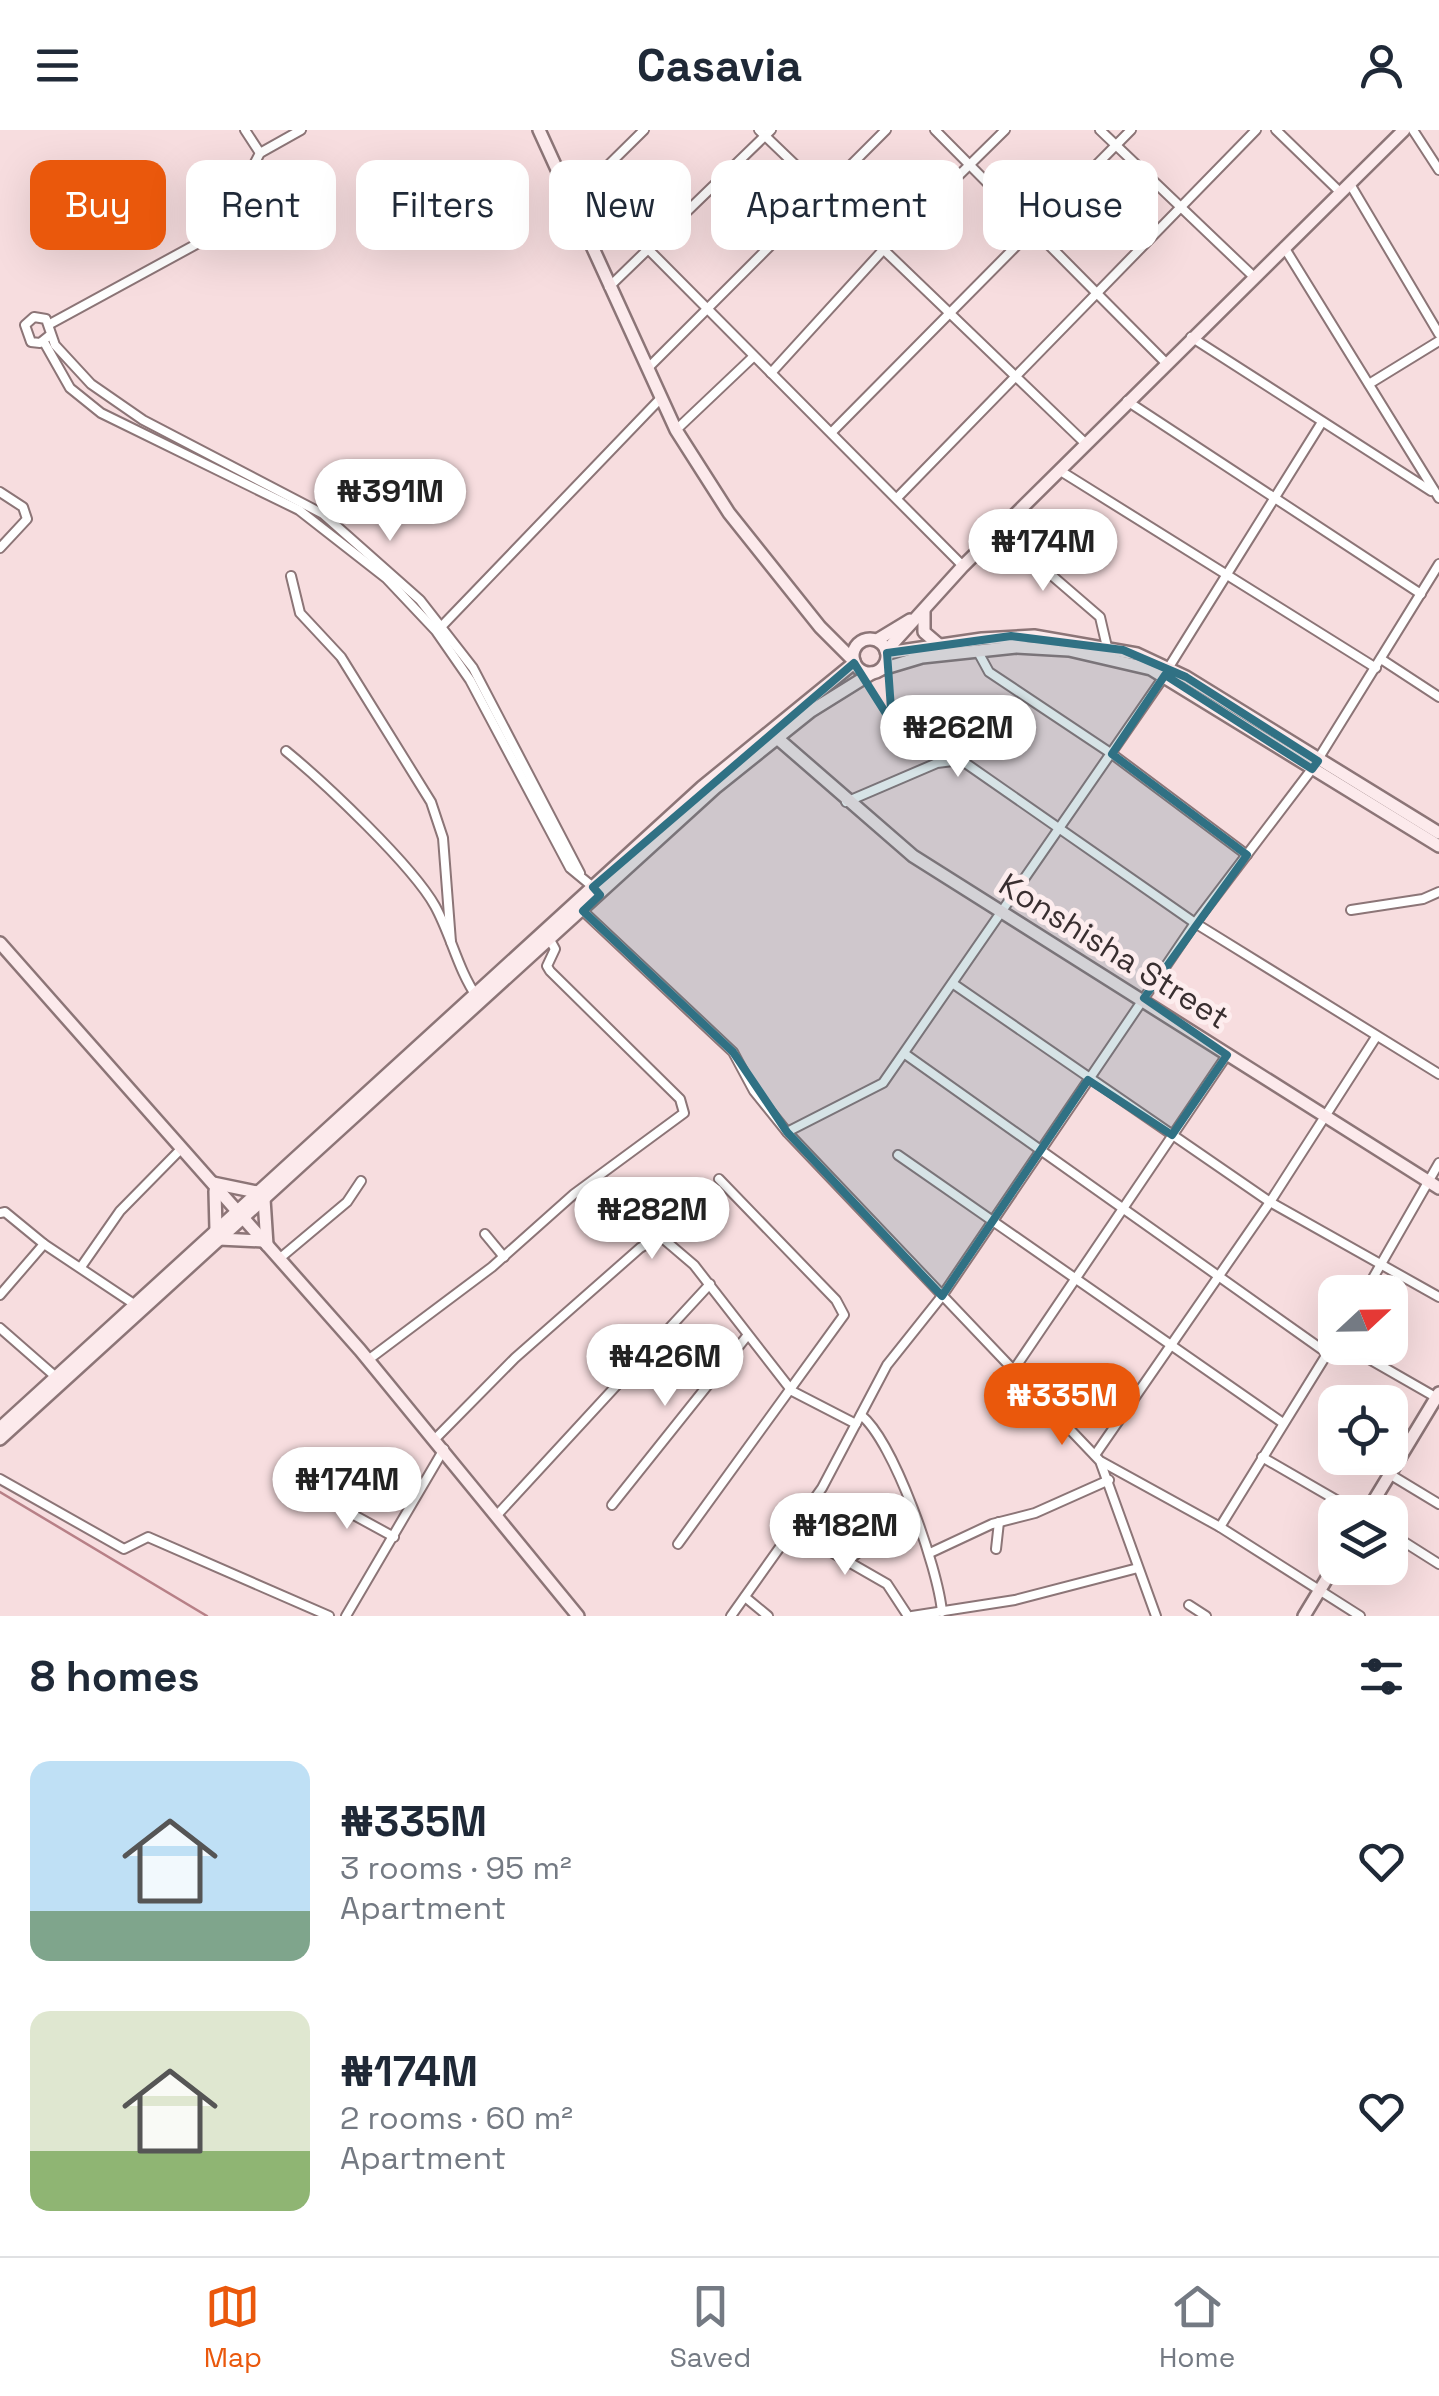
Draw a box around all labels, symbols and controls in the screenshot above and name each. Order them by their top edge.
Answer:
text: Casavia [637,37,802,94]
icon: menu [30,38,85,93]
icon: person [1354,38,1409,93]
chip: Buy [30,160,166,250]
chip: Rent [186,160,336,250]
chip: Filters [356,160,529,250]
chip: New [549,160,691,250]
chip: Apartment [711,160,963,250]
chip: House [983,160,1158,250]
pin: ₦391M [320,459,460,544]
text: ₦391M [336,471,444,511]
pin: ₦174M [973,509,1113,594]
text: ₦174M [990,521,1096,561]
pin: ₦262M [888,695,1028,780]
text: ₦262M [902,707,1014,747]
street label: Konshisha Street [992,864,1236,1038]
pin: ₦282M [582,1177,722,1262]
text: ₦282M [596,1189,708,1229]
north arrow [1318,1275,1408,1365]
map controls [1318,1275,1408,1585]
pin: ₦426M [595,1324,735,1409]
text: ₦426M [608,1336,722,1376]
pin: ₦335M [992,1363,1132,1448]
text: ₦335M [1006,1375,1118,1415]
button: locate [1318,1385,1408,1475]
pin: ₦174M [277,1447,417,1532]
text: ₦174M [294,1459,400,1499]
pin: ₦182M [775,1493,915,1578]
button: layers [1318,1495,1408,1585]
text: ₦182M [792,1505,898,1545]
icon: filters [1354,1649,1409,1704]
text: 8 homes [30,1650,200,1703]
text: ₦335M [340,1795,487,1848]
icon: home [110,1801,230,1921]
icon: heart [1354,1834,1409,1889]
text: 3 rooms · 95 m² [340,1848,572,1888]
text: Apartment [340,1888,506,1928]
text: ₦174M [340,2045,478,2098]
icon: home [110,2051,230,2171]
icon: heart [1354,2084,1409,2139]
text: 2 rooms · 60 m² [340,2098,573,2138]
text: Apartment [340,2138,506,2178]
tab: Map [204,2279,262,2375]
tab: Saved [670,2279,751,2375]
tab: Home [1159,2279,1235,2375]

